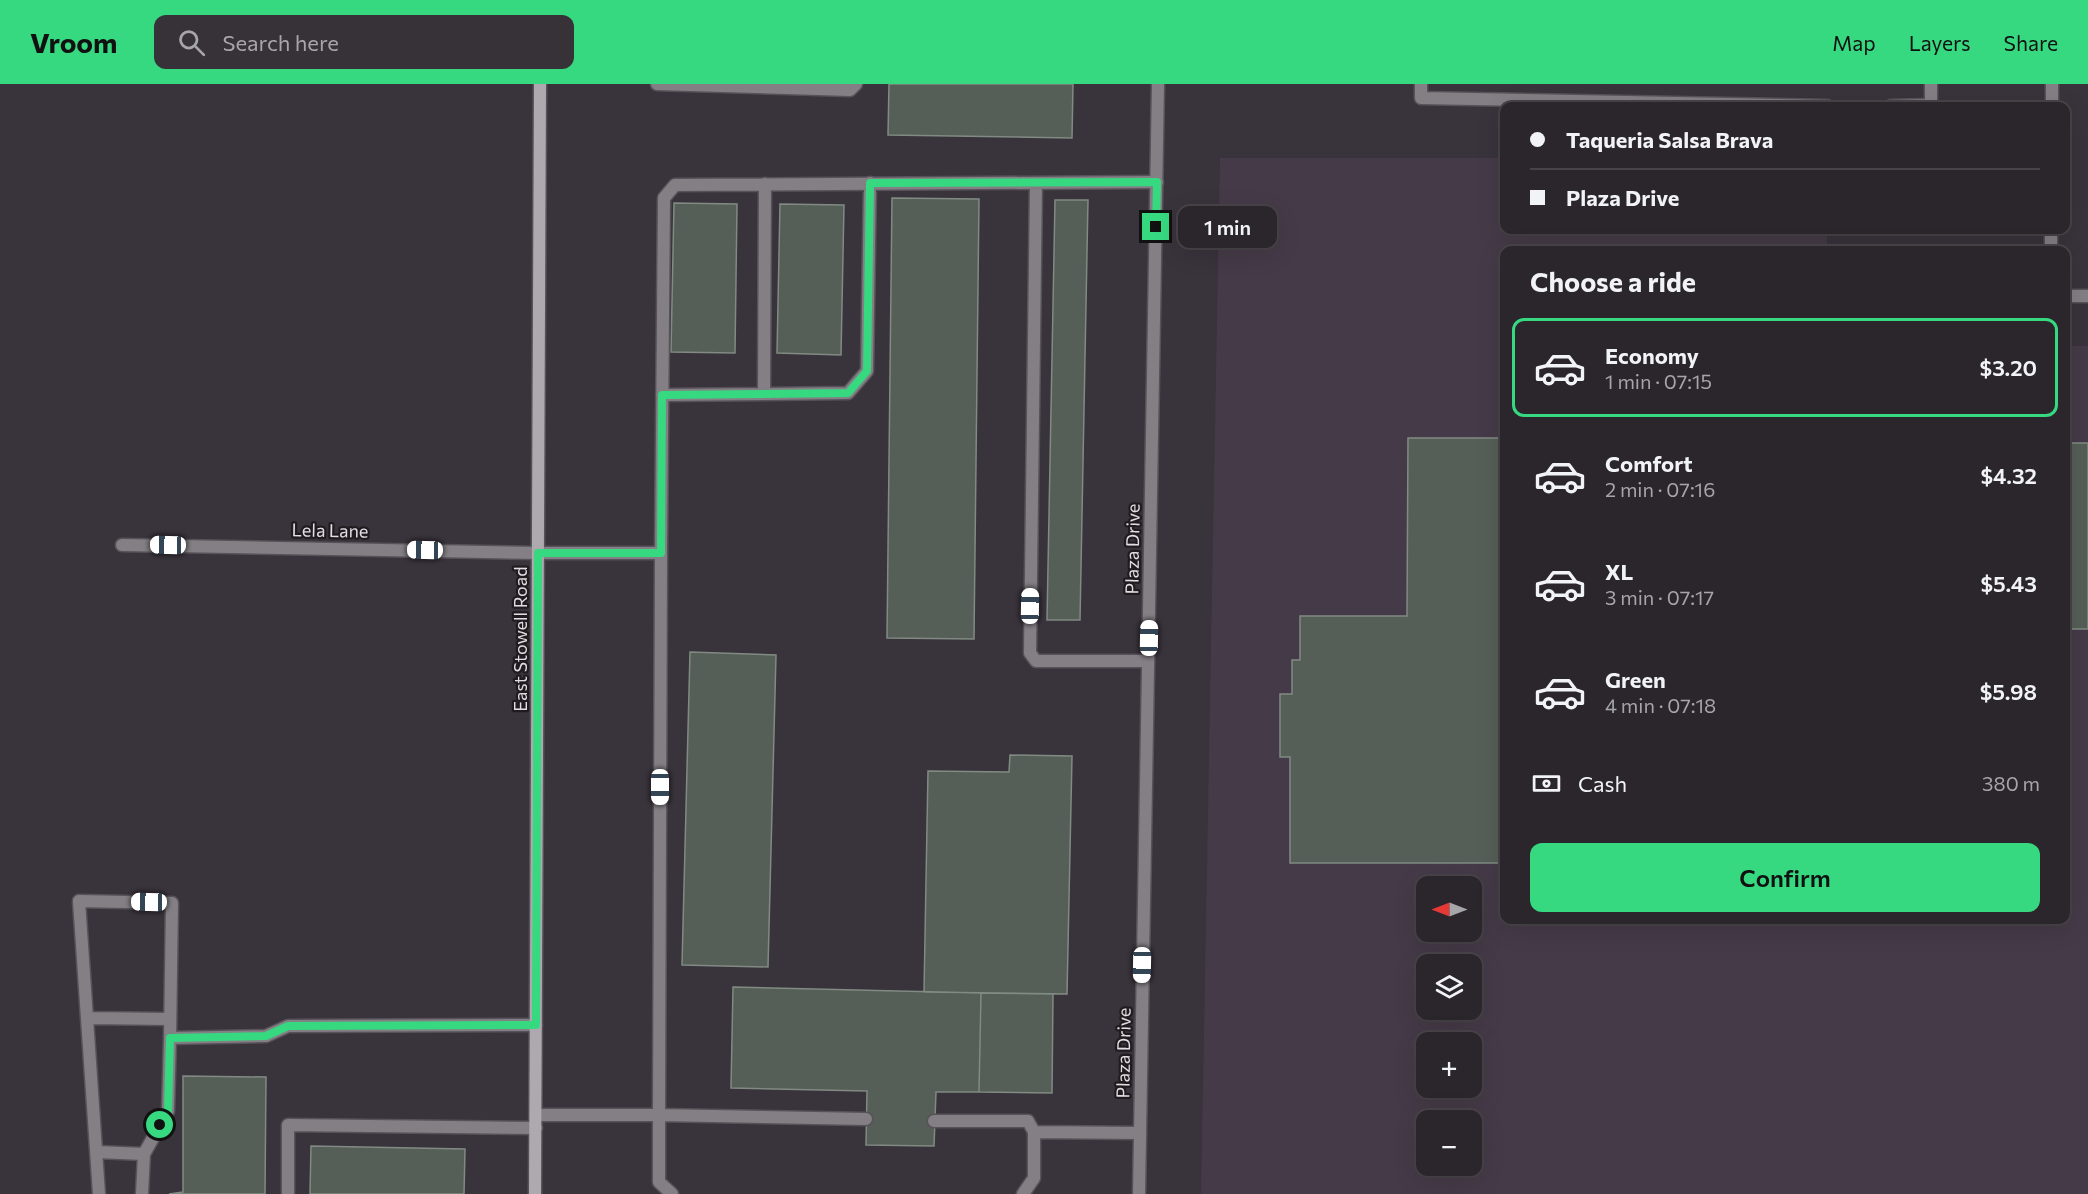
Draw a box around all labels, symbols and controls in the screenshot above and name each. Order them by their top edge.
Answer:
search box [154,15,574,69]
text: Vroom [30,25,118,59]
icon: search [175,26,208,59]
text: Search here [223,29,339,56]
text: Map [1832,30,1876,55]
text: Layers [1909,30,1971,55]
text: Share [2004,30,2058,55]
text: Taqueria Salsa Brava [1566,126,1773,153]
text: Plaza Drive [1566,184,1679,211]
callout: 1 min [1177,206,1276,248]
route end [1142,213,1169,240]
text: 1 min [1204,215,1251,239]
text: Choose a ride [1530,265,1696,298]
icon: car [1533,341,1587,395]
text: Economy [1605,342,1699,369]
text: $3.20 [1980,354,2037,381]
text: 1 min · 07:15 [1605,369,1712,393]
icon: car [1533,449,1587,503]
text: Comfort [1605,450,1693,477]
text: $4.32 [1981,462,2037,489]
text: 2 min · 07:16 [1605,477,1715,501]
street label: Plaza Drive [1120,504,1144,594]
street label: Lela Lane [291,518,369,542]
car [150,536,186,554]
car [407,541,443,559]
icon: car [1533,557,1587,611]
text: XL [1605,558,1633,585]
street label: East Stowell Road [509,566,531,712]
text: $5.43 [1981,570,2037,597]
text: 3 min · 07:17 [1605,585,1714,609]
car [1021,588,1039,624]
car [1140,620,1158,656]
icon: car [1533,665,1587,719]
text: Green [1605,666,1666,693]
text: $5.98 [1980,678,2037,705]
text: 4 min · 07:18 [1605,693,1716,717]
icon: cash [1530,767,1563,800]
car [651,769,669,805]
text: Cash [1578,770,1627,797]
text: 380 m [1982,771,2040,795]
button: Confirm [1530,843,2040,912]
north arrow [1416,876,1482,942]
map controls [1416,876,1482,1176]
car [131,893,167,911]
car [1133,947,1151,983]
button: layers [1416,954,1482,1020]
street label: Plaza Drive [1111,1008,1135,1098]
button: + [1416,1032,1482,1098]
button: − [1416,1110,1482,1176]
route start [146,1111,173,1138]

